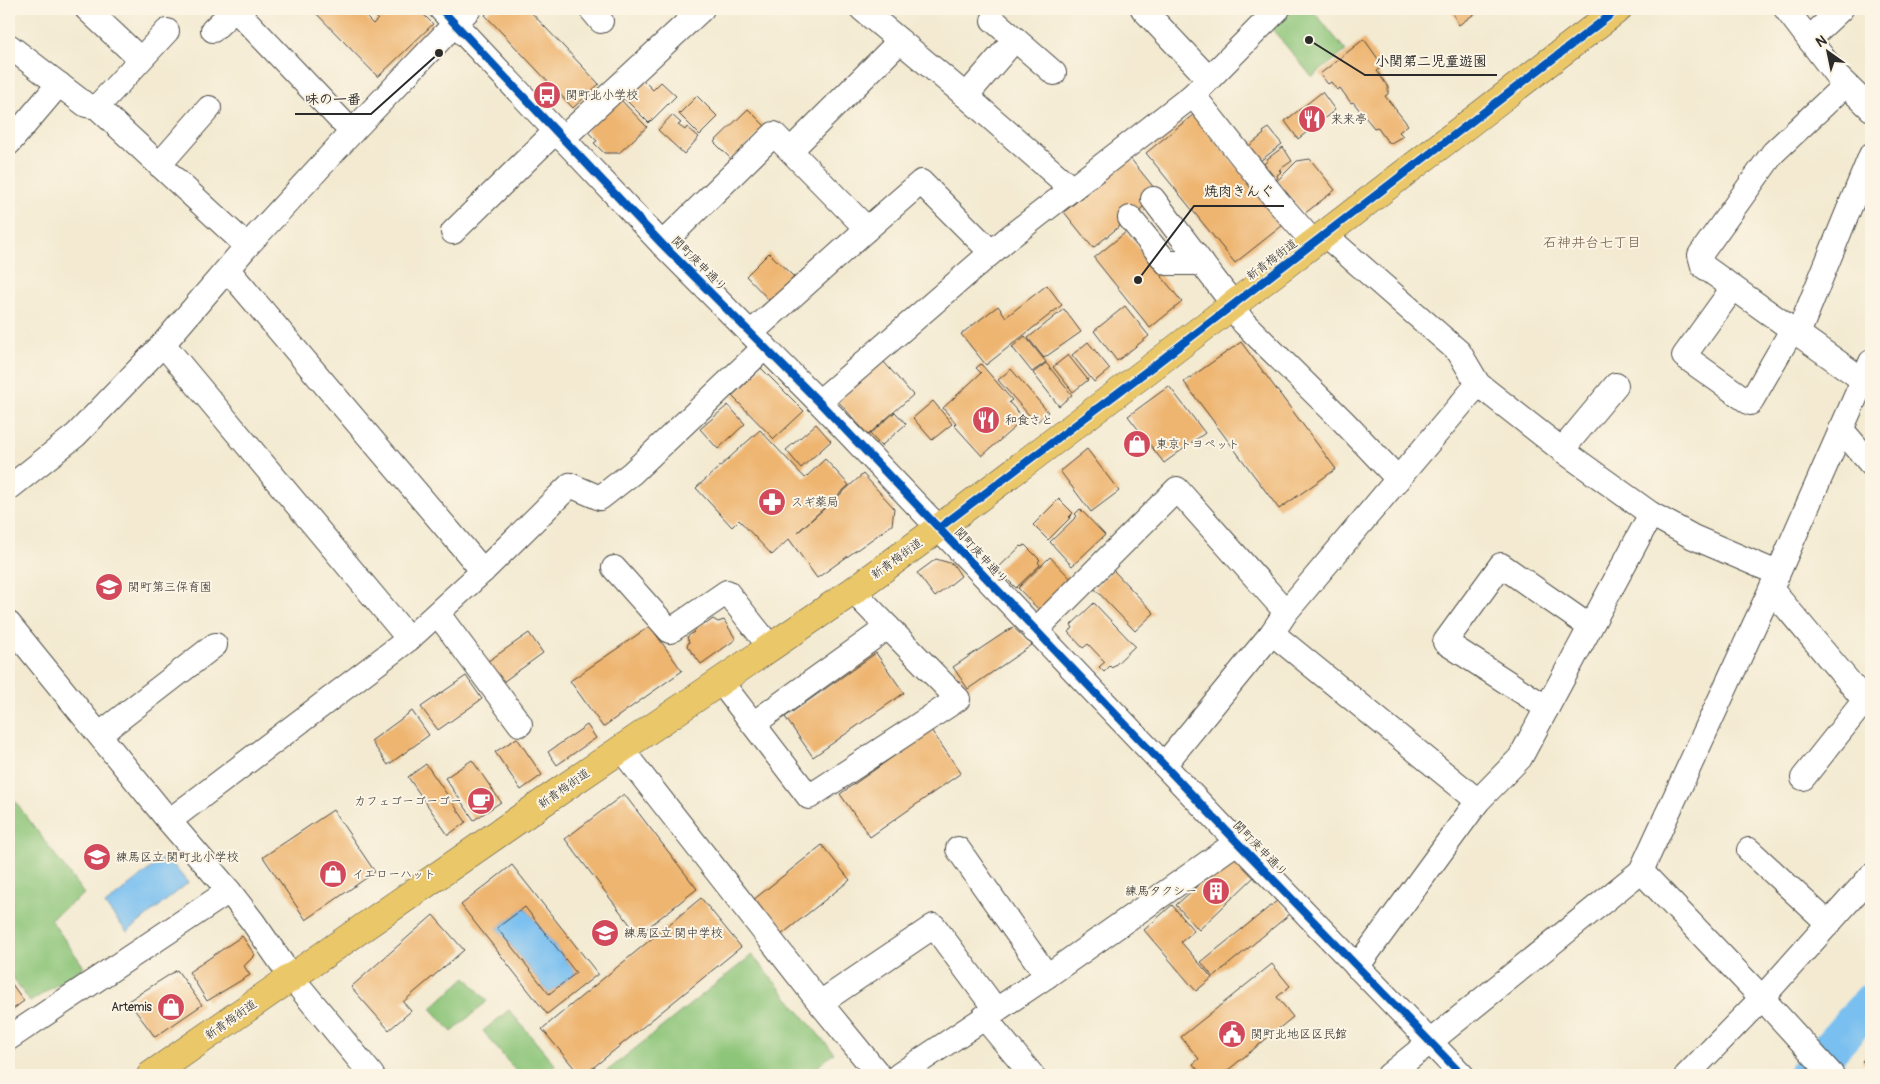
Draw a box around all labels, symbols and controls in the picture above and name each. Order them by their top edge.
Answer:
north arrow [1802,28,1852,78]
text: N [1813,32,1830,51]
callout: 小関第二児童遊園 [1365,46,1497,75]
text: 小関第二児童遊園 [1375,53,1487,70]
bus stop icon: 関町北小学校 [532,80,562,110]
callout: 味の一番 [295,85,371,114]
place label: 関町北小学校 [566,88,638,103]
text: 味の一番 [305,91,361,108]
restaurant icon: 来来亭 [1297,104,1327,134]
place label: 来来亭 [1331,112,1367,127]
callout: 焼肉きんぐ [1194,177,1284,206]
text: 焼肉きんぐ [1204,183,1274,200]
street label: 関町庚申通り [668,233,730,295]
district label: 石神井台七丁目 [1543,234,1641,251]
street label: 新青梅街道 [1244,236,1300,284]
restaurant icon: 和食さと [971,405,1001,435]
place label: 和食さと [1005,413,1053,428]
shop icon: 東京トヨペット [1122,429,1152,459]
place label: 東京トヨペット [1156,437,1240,452]
pharmacy icon: スギ薬局 [757,487,787,517]
place label: スギ薬局 [791,495,839,510]
street label: 関町庚申通り [951,525,1011,587]
street label: 新青梅街道 [868,535,926,583]
school or university icon: 関町第三保育園 [94,572,124,602]
place label: 関町第三保育園 [128,580,212,595]
street label: 新青梅街道 [535,766,593,812]
cafe icon: カフェゴーゴーゴー [466,786,496,816]
place label: カフェゴーゴーゴー [354,794,462,809]
street label: 関町庚申通り [1230,818,1290,880]
school or university icon: 練馬区立 関町北小学校 [82,842,112,872]
place label: 練馬区立 関町北小学校 [116,850,239,865]
shop icon: イエローハット [318,859,348,889]
place label: イエローハット [352,867,436,882]
building icon: 練馬タクシー [1201,876,1231,906]
place label: 練馬タクシー [1125,884,1197,899]
school or university icon: 練馬区立 関中学校 [590,918,620,948]
place label: 練馬区立 関中学校 [624,926,723,941]
shop icon: Artemis [156,992,186,1022]
street label: 新青梅街道 [202,997,260,1043]
place label: Artemis [111,1000,153,1015]
public building icon: 関町北地区区民館 [1217,1019,1247,1049]
place label: 関町北地区区民館 [1251,1027,1347,1042]

